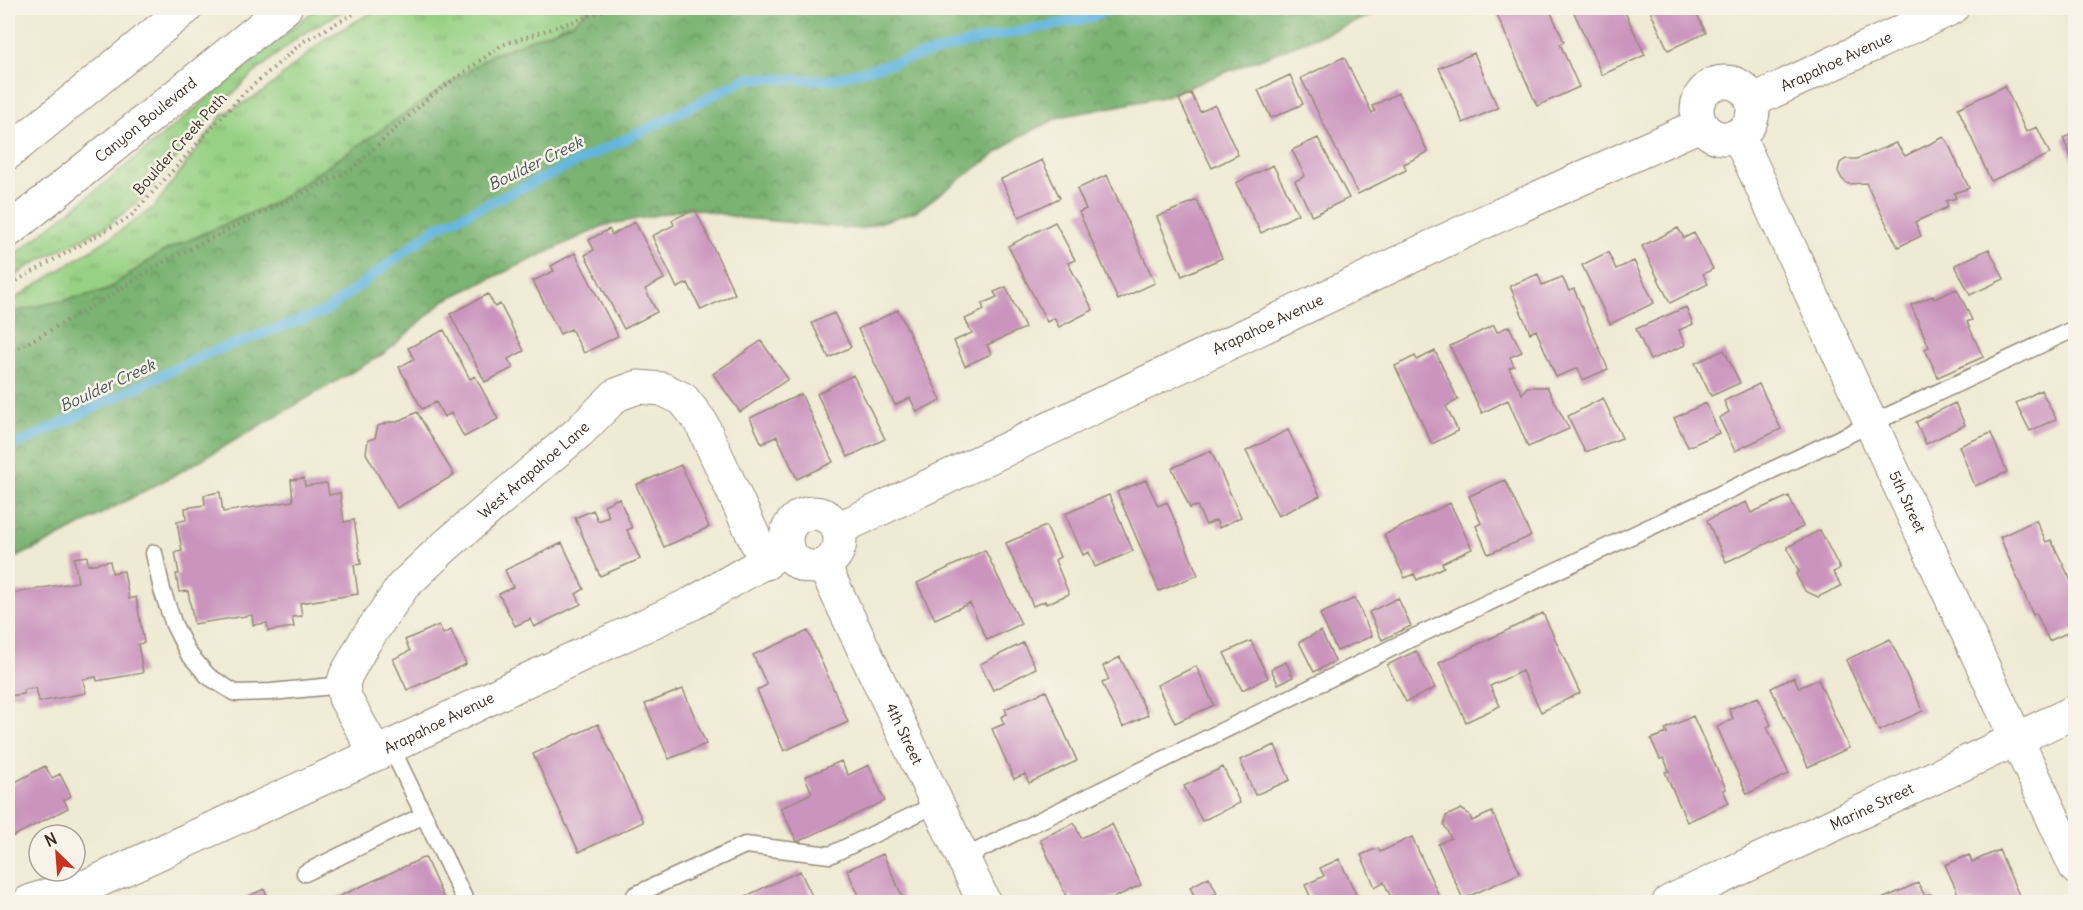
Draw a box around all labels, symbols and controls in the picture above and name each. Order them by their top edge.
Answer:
street label: Arapahoe Avenue [1778,27,1895,95]
street label: Canyon Boulevard [91,73,200,166]
street label: Boulder Creek Path [129,89,231,199]
water label: Boulder Creek [485,131,587,194]
street label: Arapahoe Avenue [1209,290,1326,359]
water label: Boulder Creek [56,353,159,416]
street label: West Arapahoe Lane [474,417,593,523]
street label: 5th Street [1885,468,1930,536]
street label: Arapahoe Avenue [381,688,497,758]
street label: 4th Street [882,700,927,768]
street label: Marine Street [1827,779,1917,834]
north arrow [27,823,87,883]
text: N [41,828,60,851]

